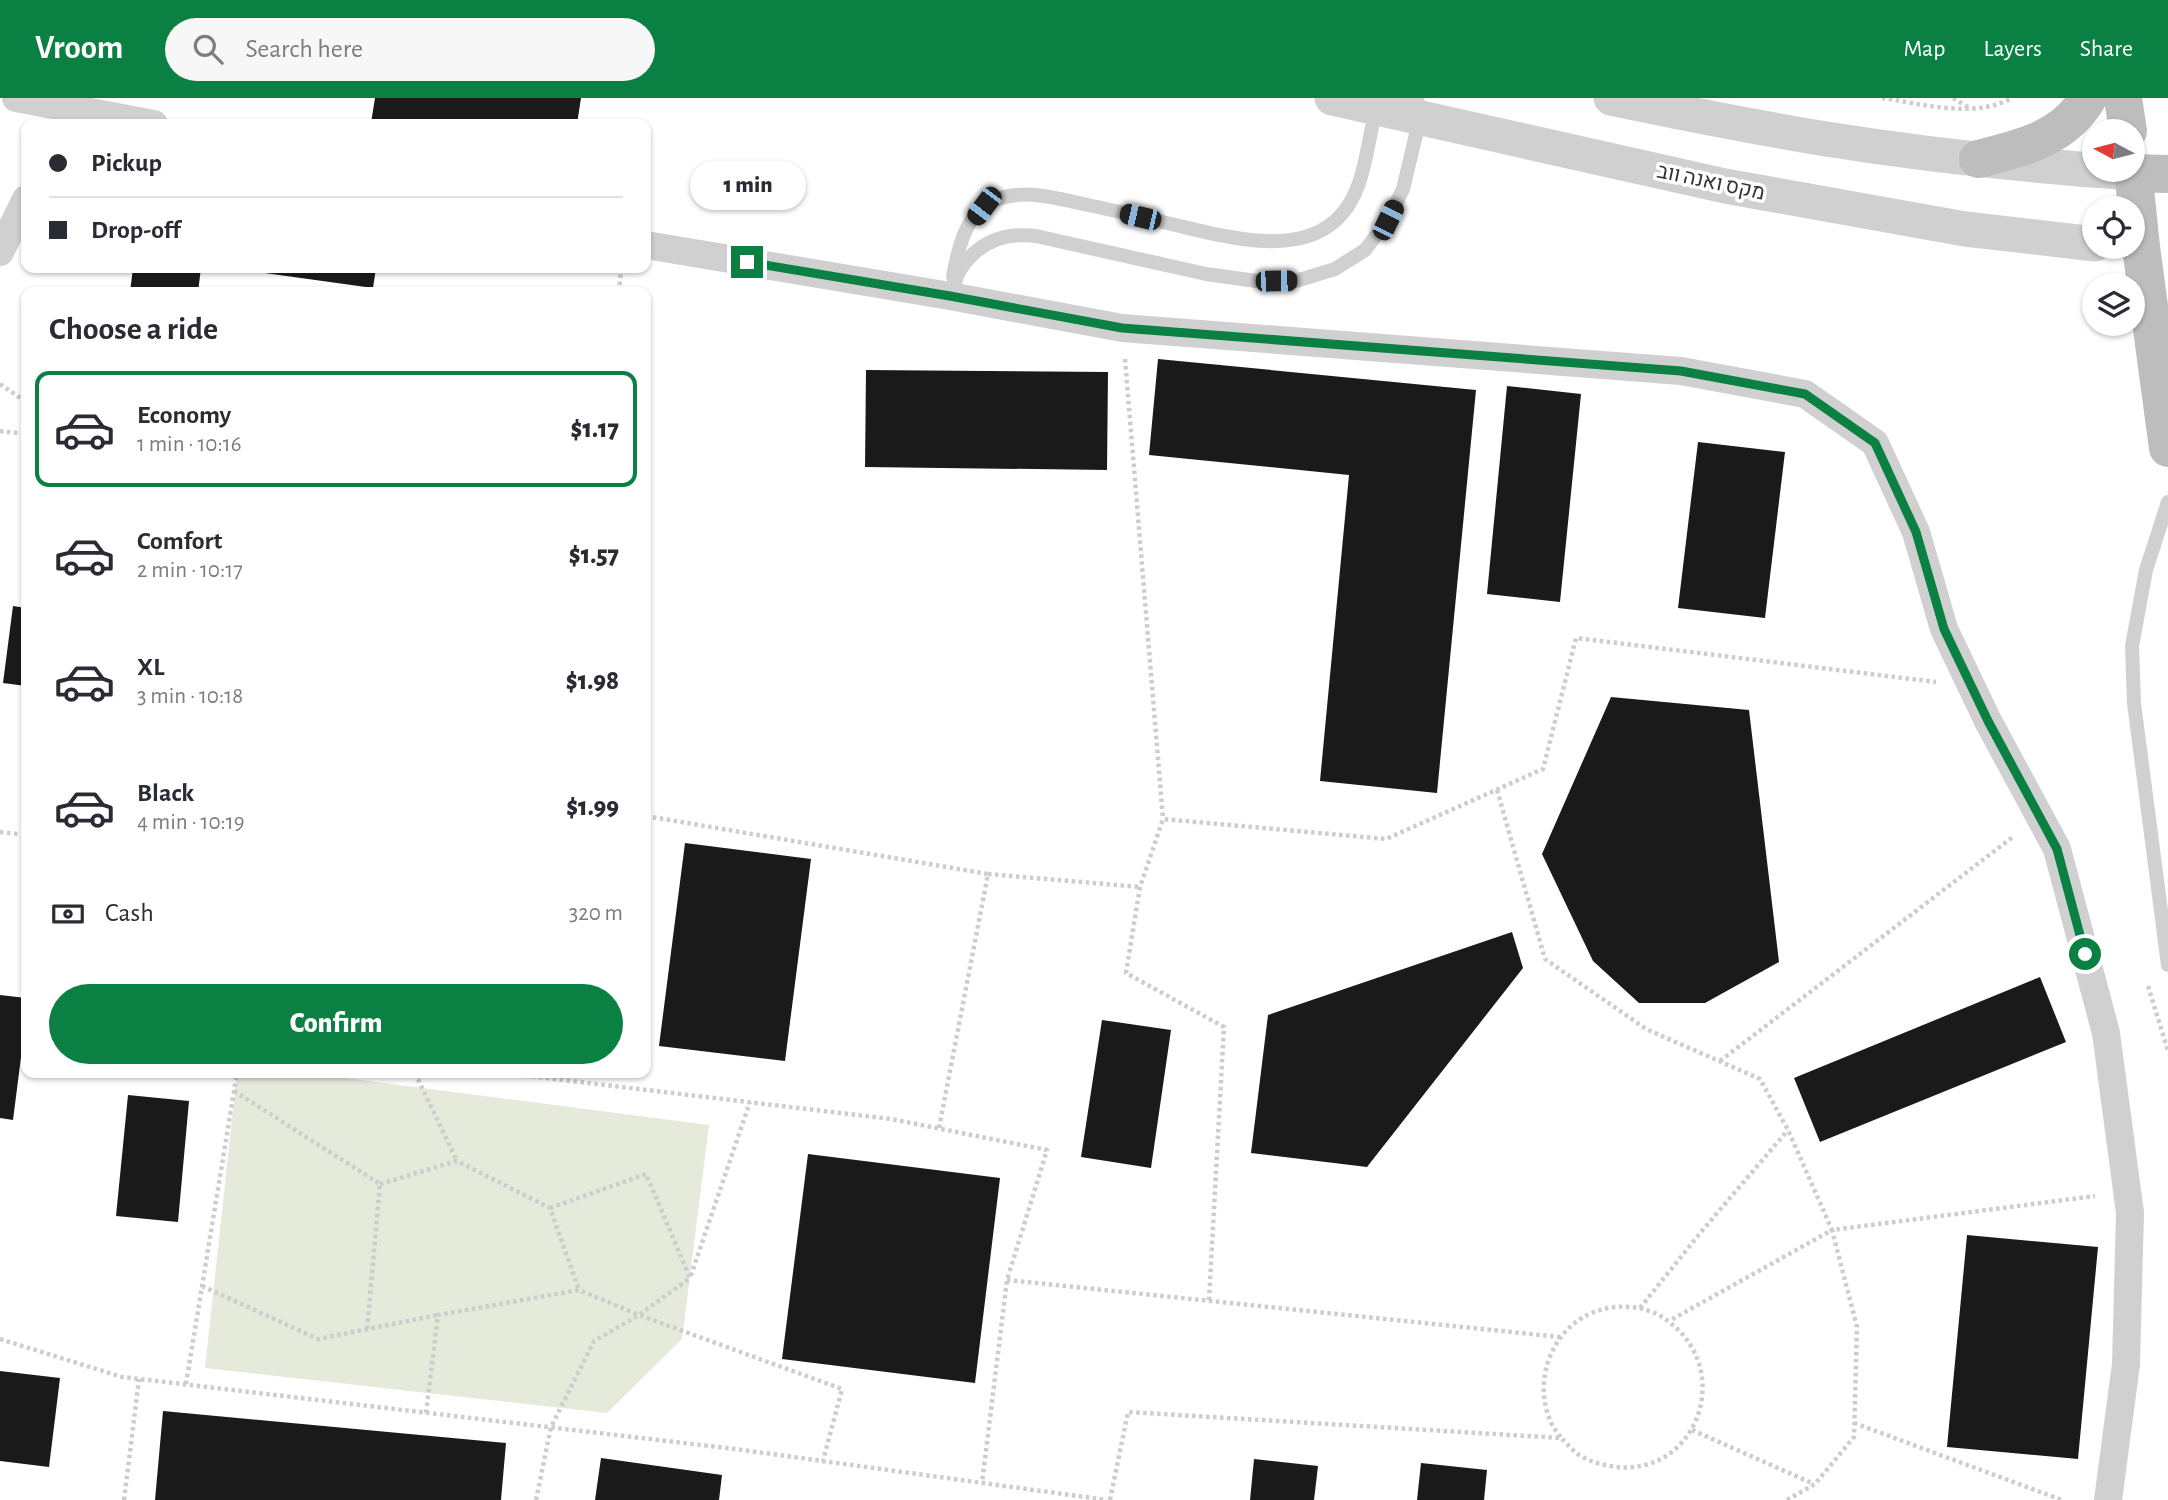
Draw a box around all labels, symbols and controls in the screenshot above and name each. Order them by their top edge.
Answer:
search box [165,18,655,81]
icon: search [189,30,227,68]
text: Vroom [35,32,123,65]
text: Search here [245,36,363,62]
text: Map [1903,37,1945,61]
text: Layers [1983,37,2042,61]
text: Share [2080,37,2133,61]
north arrow [2082,119,2146,182]
map controls [2082,119,2145,336]
text: Pickup [91,150,162,176]
callout: 1 min [689,160,805,209]
street label: מקס ואנה ווב [1655,160,1767,204]
text: 1 min [724,174,772,197]
car [963,183,1006,229]
button: locate [2082,196,2145,259]
car [1370,197,1407,243]
car [1118,202,1163,232]
text: Drop-off [91,217,180,243]
route end [731,246,763,278]
car [1255,270,1298,292]
button: layers [2082,273,2145,336]
text: Choose a ride [49,313,218,345]
icon: car [53,398,116,461]
text: Economy [137,402,231,428]
text: $1.17 [571,416,619,442]
text: 1 min · 10:16 [137,433,241,456]
icon: car [53,524,116,587]
text: Comfort [137,528,222,554]
text: $1.57 [569,542,619,568]
text: 2 min · 10:17 [137,559,243,582]
icon: car [53,650,116,713]
text: XL [137,654,164,680]
text: $1.98 [566,668,619,694]
text: 3 min · 10:18 [137,685,243,708]
icon: car [53,776,116,839]
text: Black [137,780,194,806]
text: $1.99 [566,794,619,820]
text: 4 min · 10:19 [137,811,245,834]
icon: cash [49,895,87,933]
text: Cash [105,900,154,926]
text: 320 m [569,902,623,925]
route start [2069,938,2101,970]
button: Confirm [49,984,623,1064]

